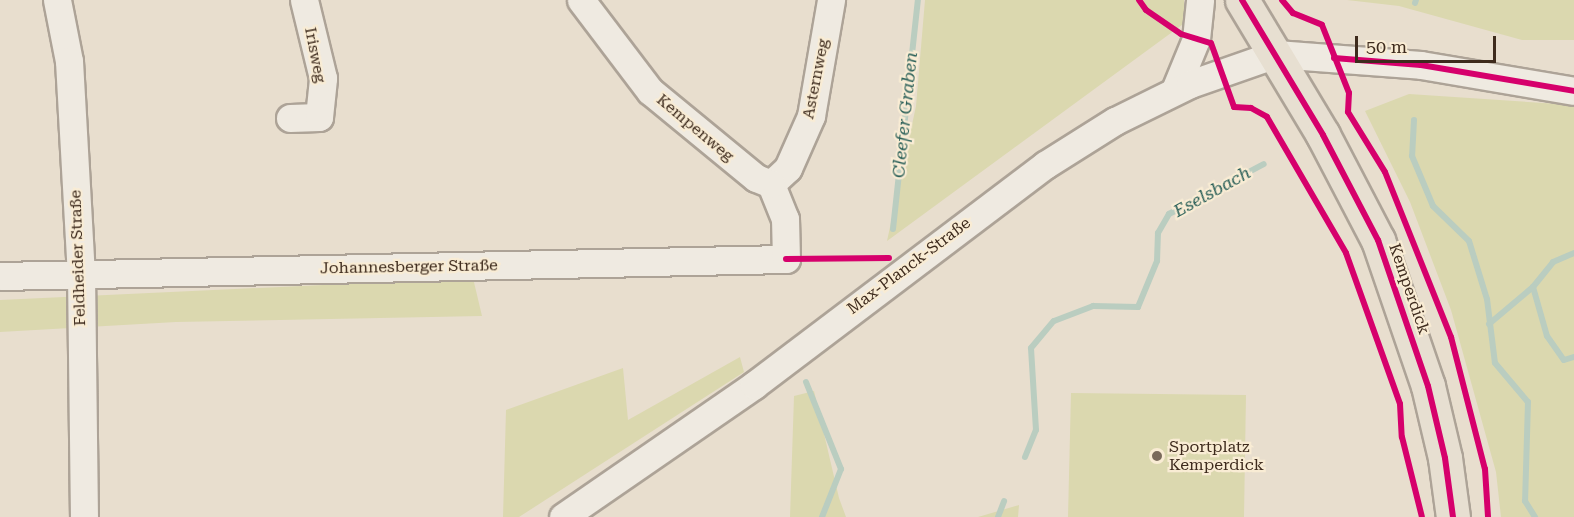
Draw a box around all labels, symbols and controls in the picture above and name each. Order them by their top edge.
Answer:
scale bar [1358,24,1499,62]
street label: Irisweg [300,26,330,84]
text: 50 m [1366,36,1407,57]
street label: Asternweg [799,37,833,121]
water label: Cleefer Graben [888,51,922,179]
street label: Kempenweg [653,90,737,166]
water label: Eselsbach [1170,162,1254,222]
street label: Feldheider Straße [66,190,90,326]
street label: Max-Planck-Straße [844,213,974,319]
street label: Kemperdick [1384,241,1434,337]
street label: Johannesberger Straße [320,256,498,278]
place label: Sportplatz Kemperdick [1169,437,1264,475]
marker: Sportplatz Kemperdick [1150,449,1164,463]

